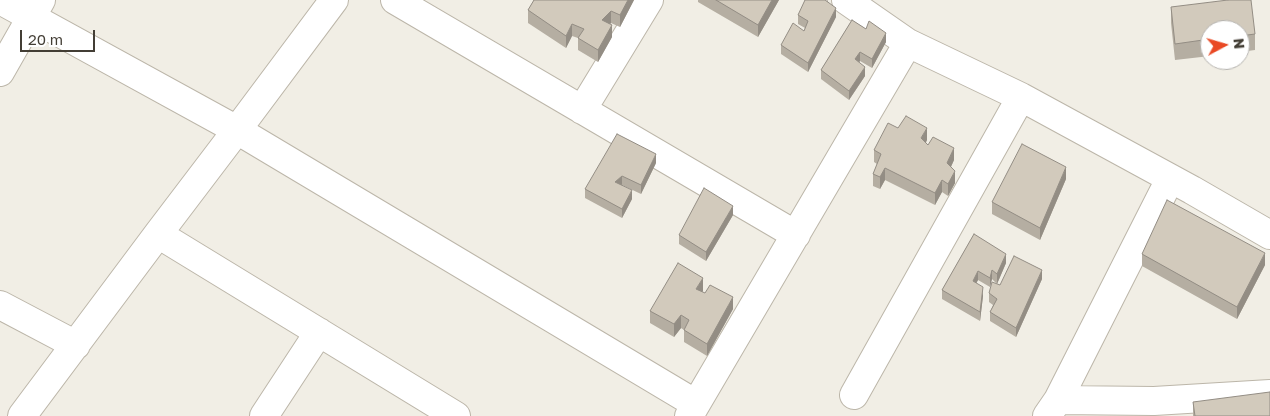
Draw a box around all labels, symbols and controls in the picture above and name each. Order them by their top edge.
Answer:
scale bar [22,20,98,52]
north arrow [1200,20,1250,70]
text: 20 m [28,30,63,48]
text: N [1230,37,1248,50]

